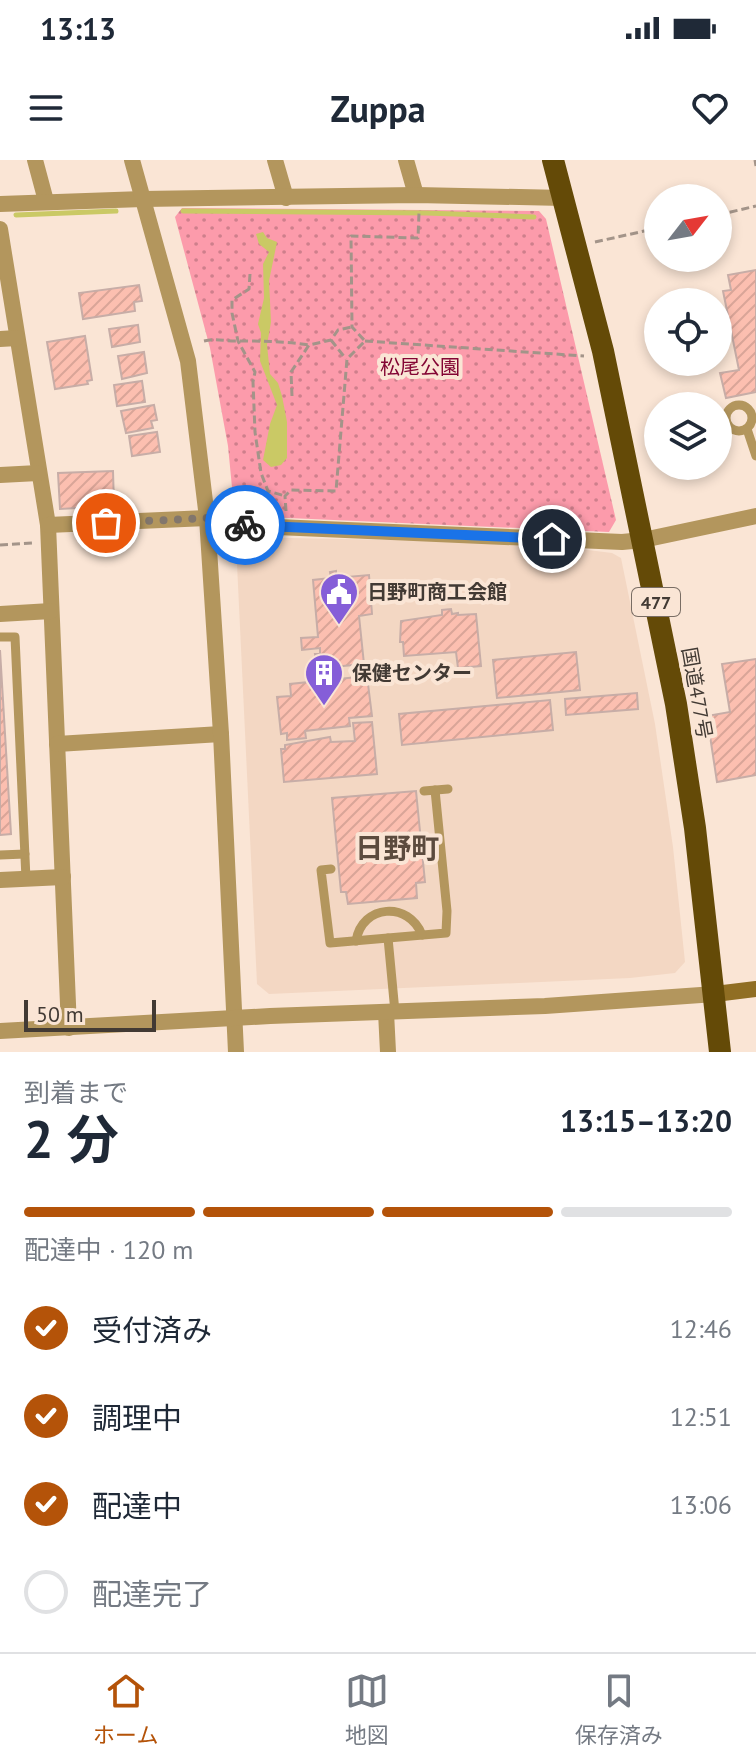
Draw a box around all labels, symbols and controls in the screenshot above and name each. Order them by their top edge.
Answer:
text: 13:13 [40,9,116,48]
text: Zuppa [330,85,426,132]
icon: menu [24,86,68,130]
icon: heart [688,86,732,130]
north arrow [644,184,732,272]
map controls [644,184,732,480]
button: locate [644,288,732,376]
park label: 松尾公園 [380,354,460,380]
button: layers [644,392,732,480]
courier [205,485,285,565]
pin [72,489,140,557]
icon: bag [84,501,128,545]
icon: bike [223,503,267,547]
pin [518,505,586,573]
icon: home [530,517,574,561]
public building icon: 日野町商工会館 [318,571,360,626]
place label: 日野町商工会館 [367,579,507,605]
road number: 477 [632,588,680,616]
street label: 国道477号 [676,645,718,741]
building icon: 保健センター [303,652,345,707]
place label: 保健センター [352,660,472,686]
district label: 日野町 [355,829,439,866]
scale bar [24,996,156,1032]
text: 50 m [36,1000,84,1028]
text: 到着まで [24,1076,128,1109]
text: 13:15–13:20 [560,1101,732,1140]
text: 2 分 [24,1105,119,1172]
text: 配達中 · 120 m [24,1233,193,1266]
icon: check [24,1306,68,1350]
text: 受付済み [92,1310,212,1349]
text: 12:46 [670,1312,732,1345]
icon: check [24,1394,68,1438]
text: 調理中 [92,1398,182,1437]
text: 12:51 [670,1400,732,1433]
icon: check [24,1482,68,1526]
text: 配達中 [92,1486,182,1525]
text: 13:06 [670,1488,732,1521]
text: 配達完了 [92,1574,212,1613]
tab: ホーム [93,1669,158,1749]
tab: 地図 [345,1669,389,1749]
tab: 保存済み [575,1669,663,1749]

